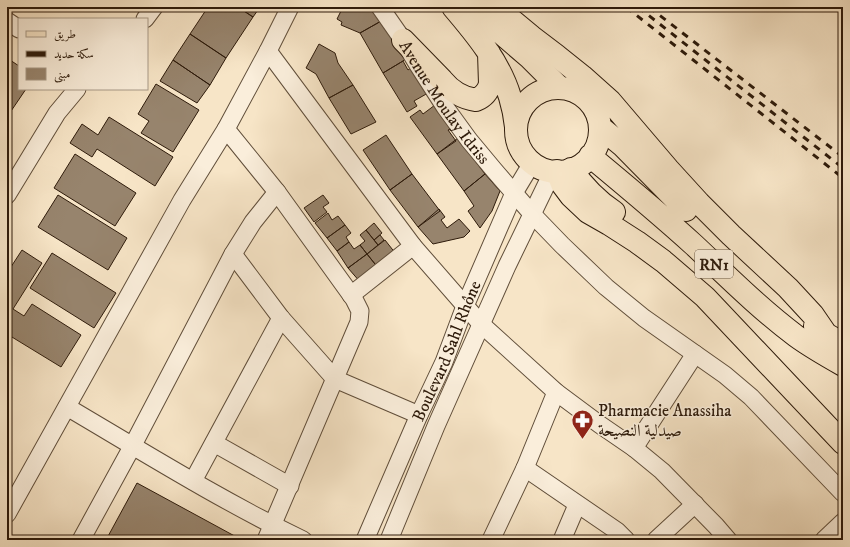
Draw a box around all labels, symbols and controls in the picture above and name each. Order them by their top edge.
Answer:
legend [18,18,148,90]
text: طريق [54,27,76,42]
street label: Avenue Moulay Idriss [394,36,495,169]
text: سكة حديد [54,47,94,62]
text: مبنى [54,67,70,83]
road number: RN1 [695,250,733,278]
street label: Boulevard Sahl Rhône [408,277,487,425]
place label: Pharmacie Anassiha صيدلية النصيحة [598,400,732,442]
pharmacy icon: Pharmacie Anassiha صيدلية النصيحة [570,407,596,440]

